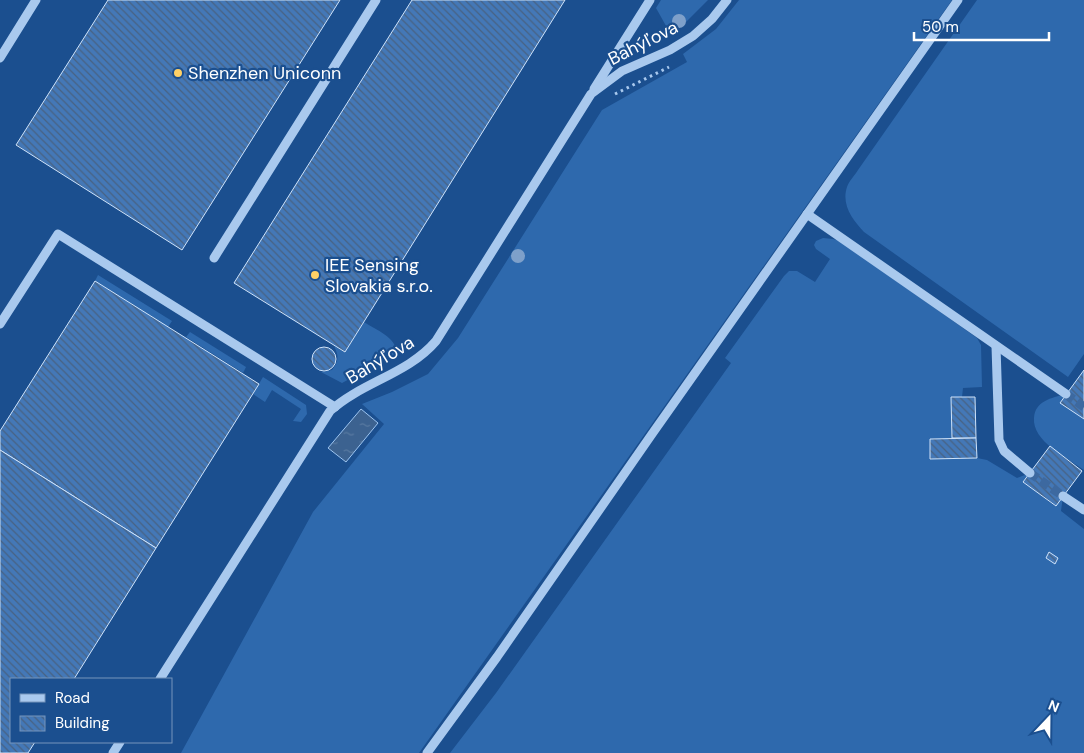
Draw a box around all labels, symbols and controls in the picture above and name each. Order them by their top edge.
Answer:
scale bar [914,10,1049,42]
street label: Bahýľova [604,15,682,71]
text: 50 m [922,17,959,37]
place label: Shenzhen Uniconn [188,61,341,85]
marker: Shenzhen Uniconn [172,67,184,79]
place label: IEE Sensing Slovakia s.r.o. [325,253,433,298]
marker: IEE Sensing Slovakia s.r.o. [309,269,321,281]
street label: Bahýľova [342,330,418,390]
legend [10,678,172,743]
text: Road [55,688,90,708]
north arrow [1024,693,1074,743]
text: N [1046,696,1062,716]
text: Building [55,713,110,733]

